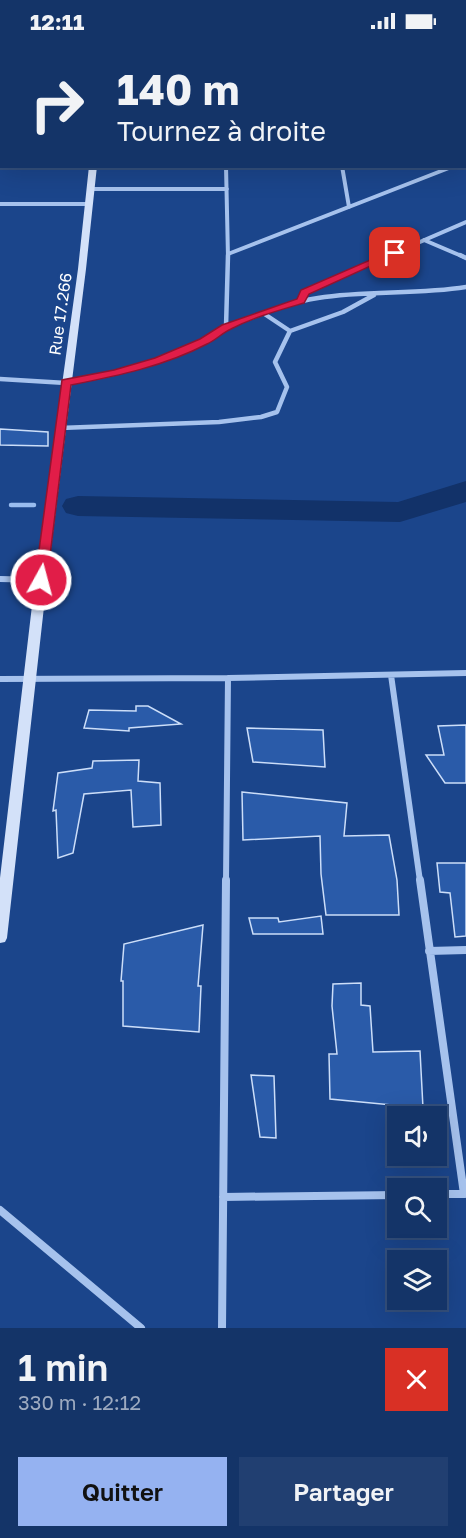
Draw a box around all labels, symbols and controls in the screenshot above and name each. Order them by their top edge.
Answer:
text: 12:11 [30,8,84,35]
text: 140 m [117,64,239,114]
icon: right [18,66,96,144]
text: Tournez à droite [117,115,326,147]
pin [369,227,420,278]
icon: arrive [378,236,411,269]
street label: Rue 17.266 [44,271,76,357]
position arrow [9,548,73,612]
map controls [387,1106,447,1310]
button: sound [387,1106,447,1166]
button: search [387,1178,447,1238]
button: layers [387,1250,447,1310]
text: 1 min [18,1346,108,1389]
button: close [385,1348,448,1411]
text: 330 m · 12:12 [18,1390,141,1414]
button: Quitter [18,1457,227,1526]
button: Partager [239,1457,448,1526]

